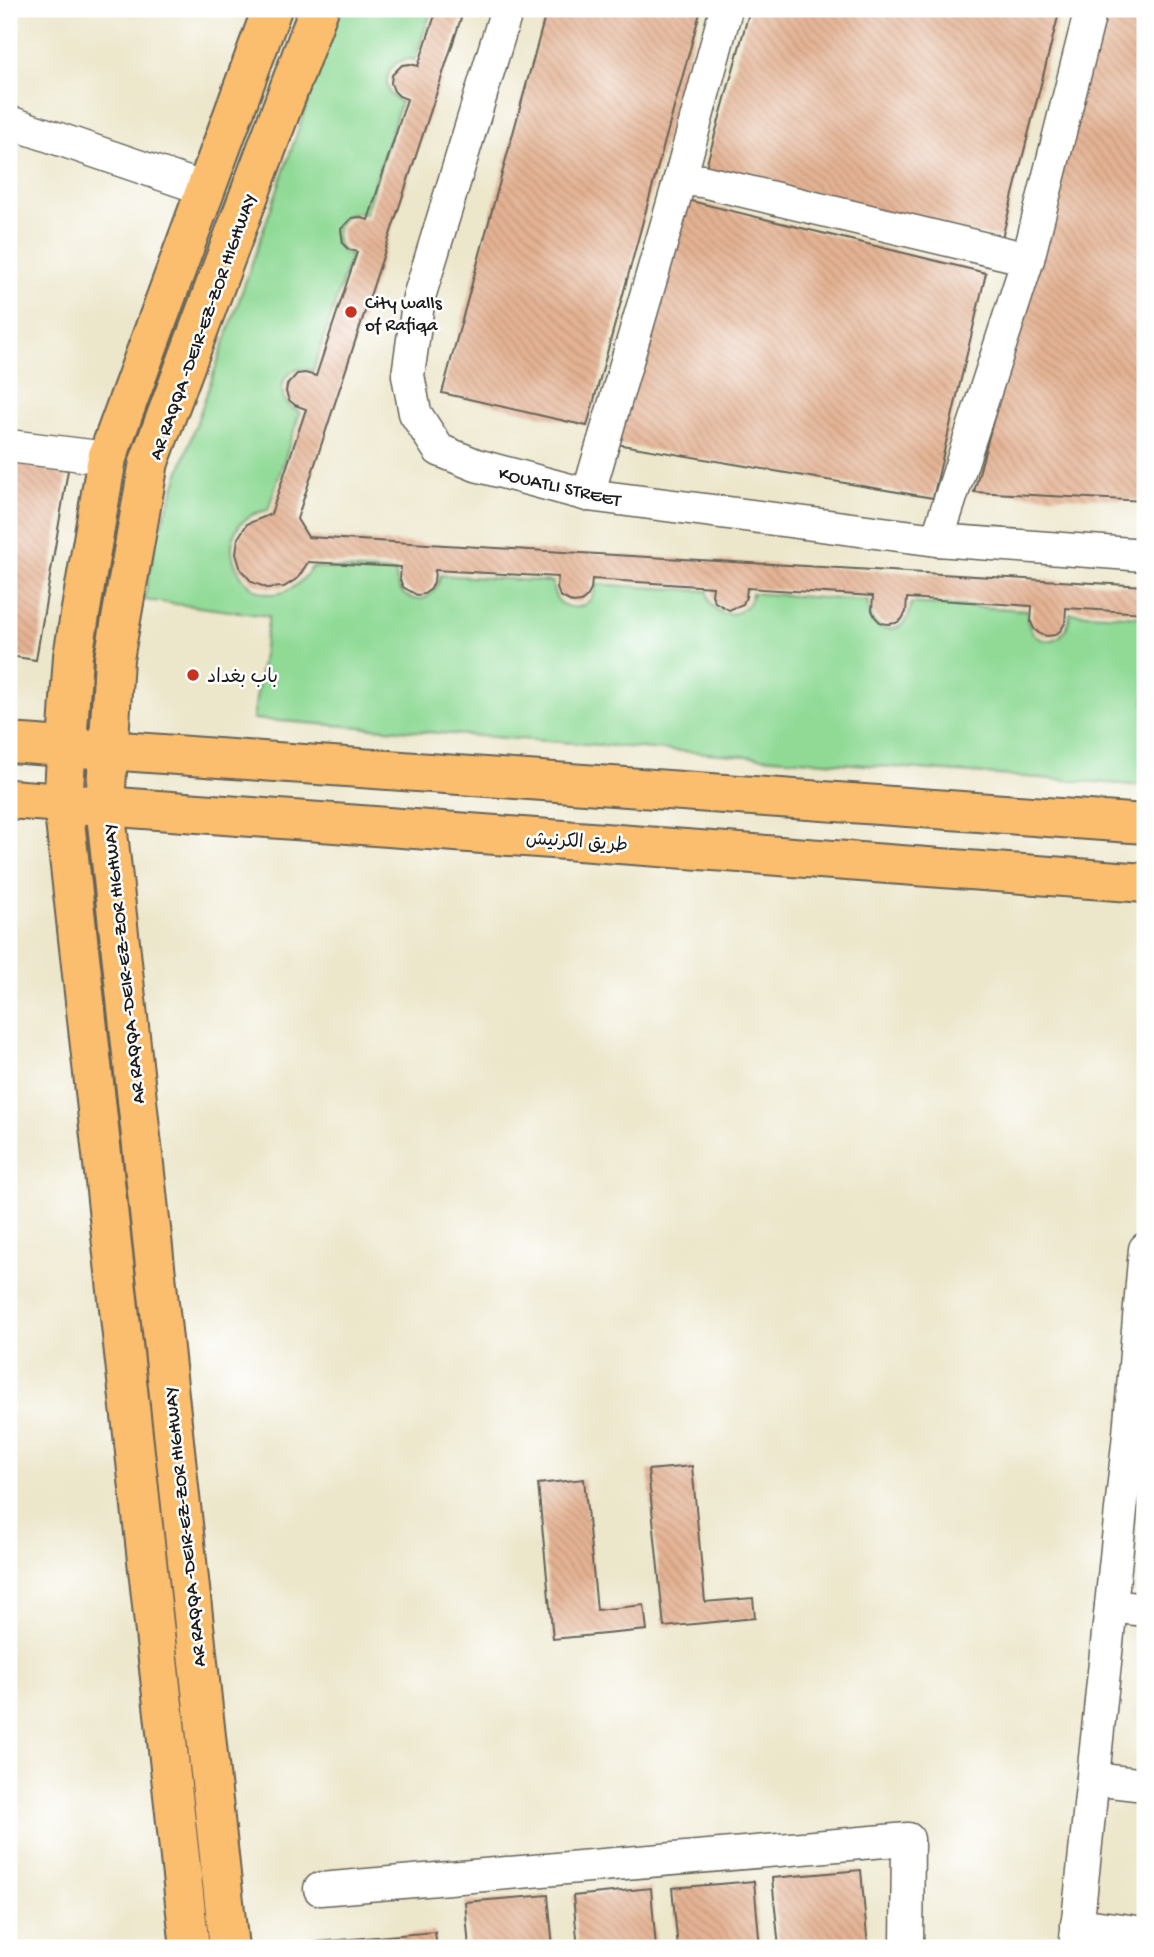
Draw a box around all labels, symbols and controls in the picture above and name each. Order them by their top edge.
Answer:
street label: AR RAQQA -DEIR-EZ-ZOR HIGHWAY [145,191,263,463]
place label: City walls of Rafiqa [365,293,443,338]
marker: City walls of Rafiqa [343,304,359,320]
street label: KOUATLI STREET [496,463,623,514]
marker: باب بغداد [185,667,201,683]
place label: باب بغداد [207,667,278,690]
street label: AR RAQQA -DEIR-EZ-ZOR HIGHWAY [99,822,152,1105]
street label: طريق الكرنيش [525,828,629,859]
street label: AR RAQQA -DEIR-EZ-ZOR HIGHWAY [160,1385,213,1668]

